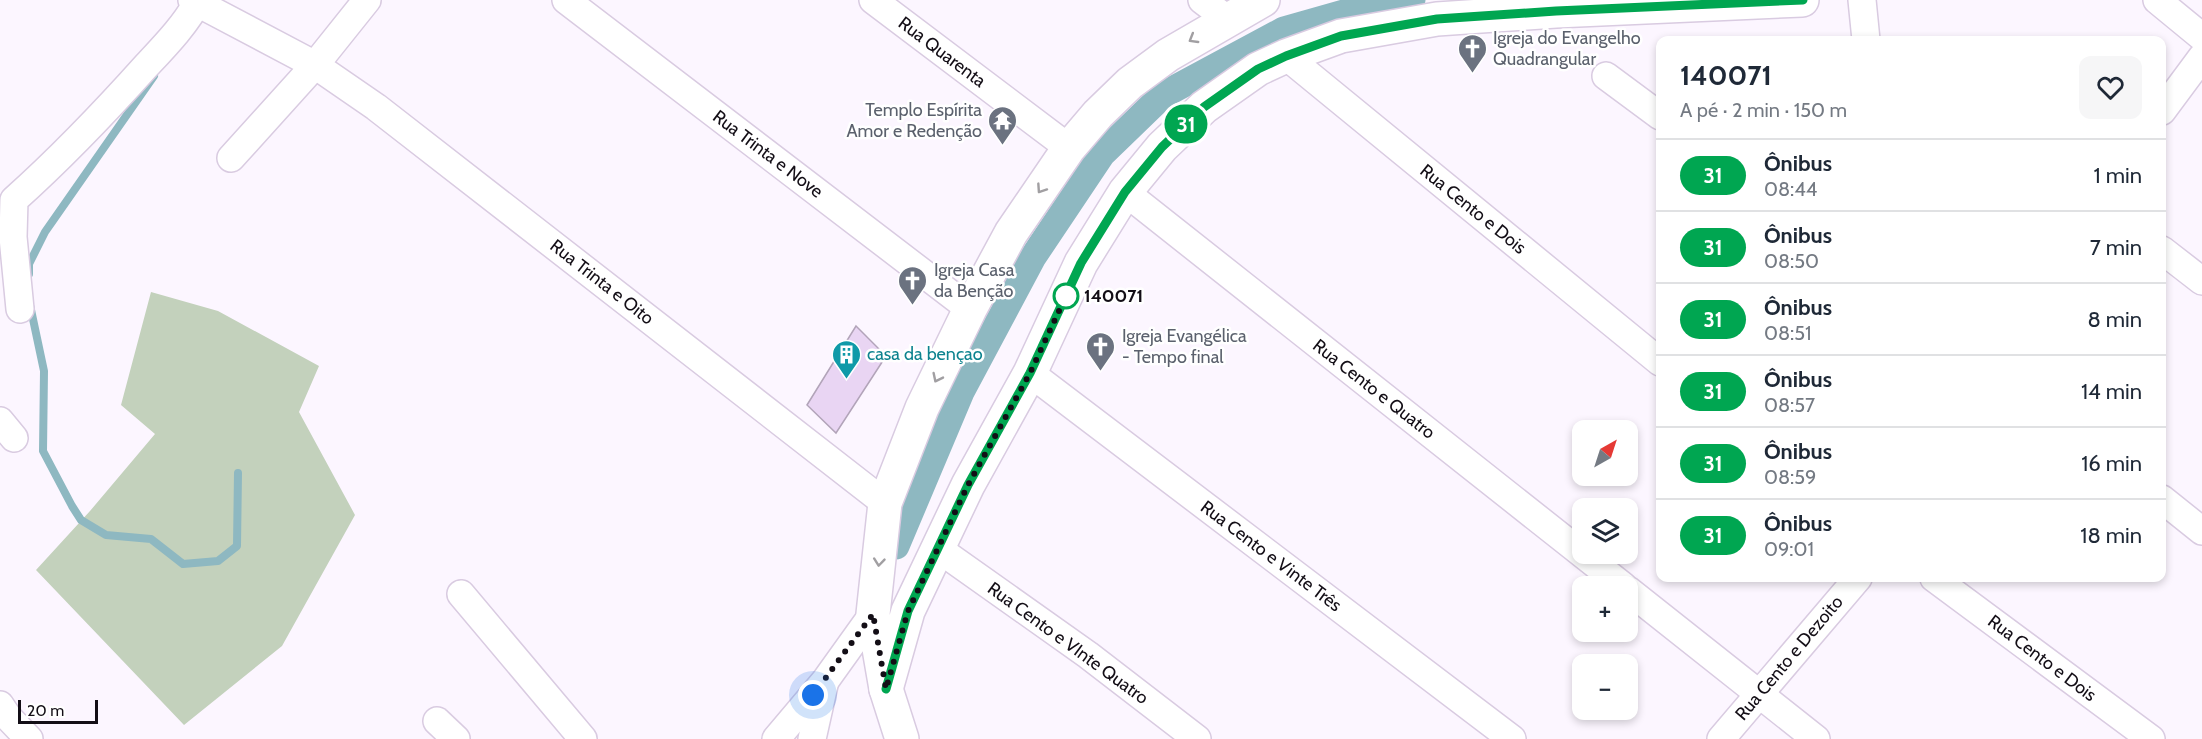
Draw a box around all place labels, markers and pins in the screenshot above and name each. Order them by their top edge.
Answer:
place label: Igreja do Evangelho Quadrangular [1493,27,1641,70]
church icon: Igreja do Evangelho Quadrangular [1456,32,1488,74]
place label: Templo Espírita Amor e Redenção [847,99,982,142]
temple icon: Templo Espírita Amor e Redenção [987,104,1019,146]
place label: Igreja Casa da Benção [934,259,1015,302]
church icon: Igreja Casa da Benção [897,264,929,306]
marker: 140071 [1053,283,1079,309]
place label: 140071 [1084,285,1143,307]
place label: Igreja Evangélica - Tempo final [1122,325,1247,368]
church icon: Igreja Evangélica - Tempo final [1085,330,1117,372]
building icon: casa da bençao [830,338,862,380]
place label: casa da bençao [867,343,983,365]

